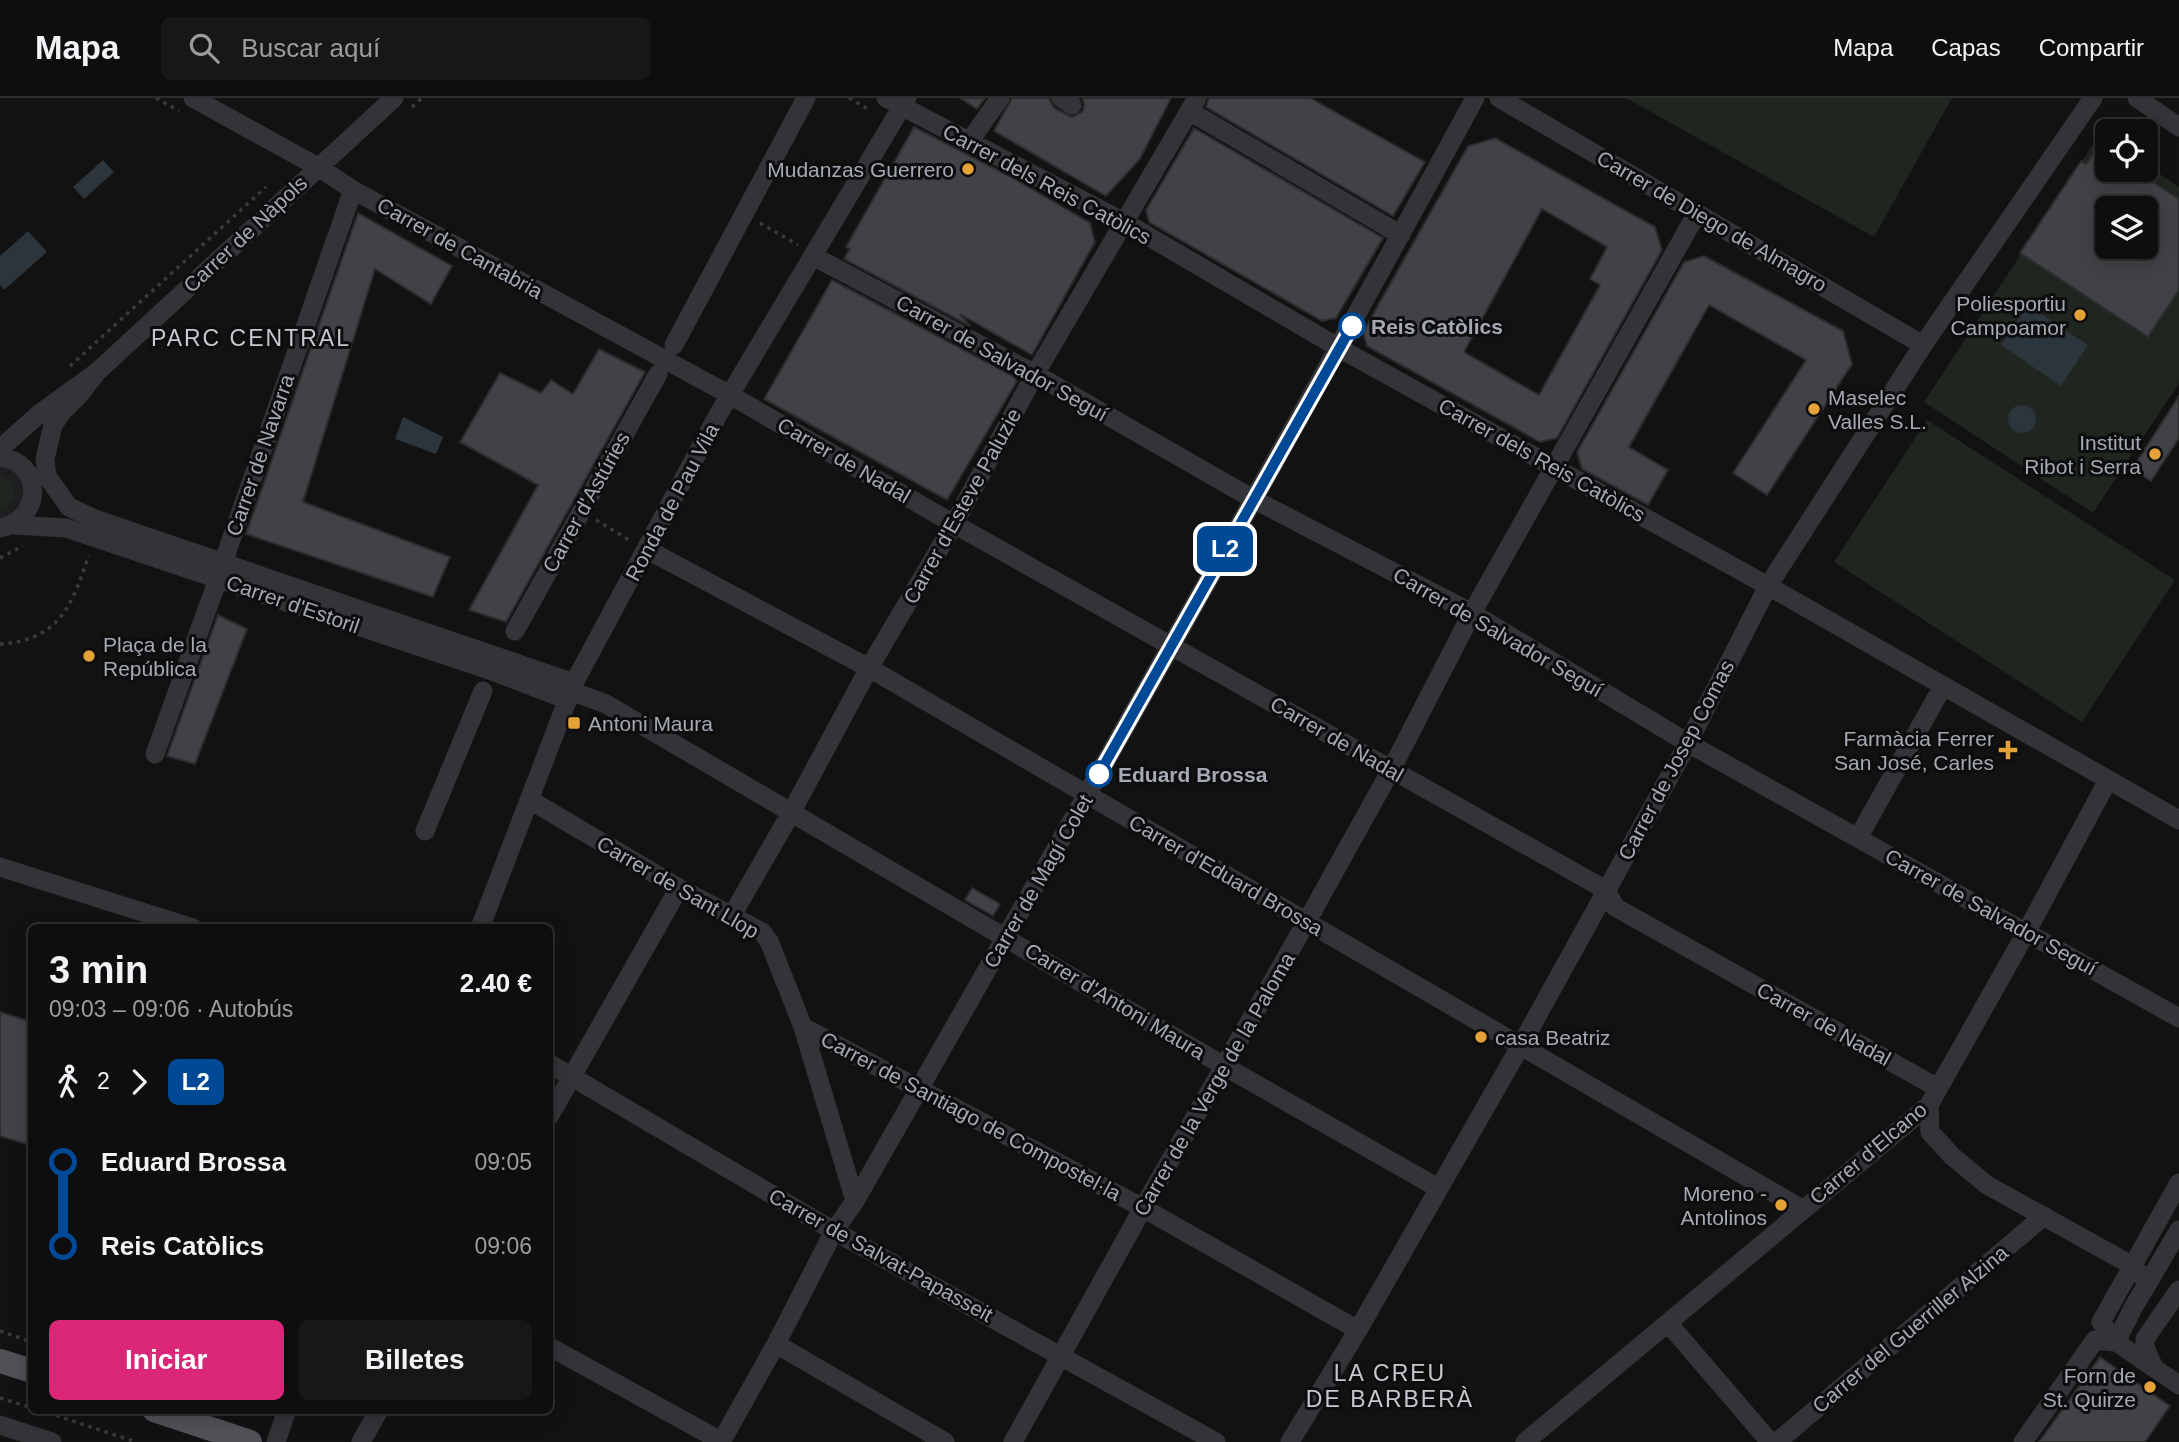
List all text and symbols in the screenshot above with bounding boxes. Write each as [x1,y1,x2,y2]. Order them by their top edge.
search box [161,17,651,80]
text: Mapa [35,29,119,66]
icon: search [185,29,223,67]
text: Buscar aquí [241,33,380,63]
text: Mapa [1833,34,1893,61]
text: Capas [1931,34,2001,61]
text: Compartir [2039,34,2144,61]
street label: Carrer dels Reis Catòlics [939,119,1155,249]
map controls [2095,119,2158,259]
button: locate [2095,119,2158,182]
street label: Carrer de Diego de Almagro [1593,146,1831,296]
place label: Mudanzas Guerrero [767,158,954,181]
marker: Mudanzas Guerrero [960,161,976,177]
street label: Carrer de Nàpols [179,171,311,297]
street label: Carrer de Cantabria [373,193,547,303]
button: layers [2095,196,2158,259]
street label: Carrer de Salvador Seguí [892,290,1112,426]
place label: Poliesportiu Campoamor [1950,292,2066,339]
marker: Poliesportiu Campoamor [2072,307,2088,323]
marker: Reis Catòlics [1339,313,1365,339]
place label: Reis Catòlics [1371,315,1503,338]
district label: PARC CENTRAL [151,325,351,351]
street label: Carrer de Navarra [222,371,299,539]
place label: Maselec Valles S.L. [1828,386,1927,433]
street label: Carrer dels Reis Catòlics [1435,394,1649,526]
marker: Maselec Valles S.L. [1806,401,1822,417]
street label: Carrer d'Esteve Paluzie [899,404,1025,608]
street label: Carrer de Nadal [774,413,914,507]
street label: Ronda de Pau Vila [621,419,723,585]
street label: Carrer d'Astúries [538,428,634,576]
place label: Institut Ribot i Serra [2024,431,2141,478]
marker: Institut Ribot i Serra [2147,446,2163,462]
line badge: L2 [1194,526,1256,572]
text: L2 [1211,535,1239,562]
street label: Carrer de Salvador Seguí [1389,563,1607,702]
street label: Carrer d'Estoril [223,570,363,638]
place label: Plaça de la República [103,633,207,680]
marker: Plaça de la República [81,648,97,664]
street label: Carrer de Josep Comas [1614,656,1738,864]
street label: Carrer de Nadal [1267,692,1407,786]
place label: Antoni Maura [588,712,713,735]
marker: Antoni Maura [566,715,582,731]
place label: Farmàcia Ferrer San José, Carles [1834,727,1994,774]
marker: Farmàcia Ferrer San José, Carles [2000,742,2016,758]
marker: Eduard Brossa [1086,761,1112,787]
place label: Eduard Brossa [1118,763,1268,786]
street label: Carrer de Magí Colet [979,790,1097,972]
street label: Carrer d'Eduard Brossa [1125,810,1327,940]
street label: Carrer de Sant Llop [593,831,763,943]
street label: Carrer de Salvador Seguí [1881,844,2101,980]
street label: Carrer d'Antoni Maura [1021,938,1209,1064]
street label: Carrer de la Verge de la Paloma [1129,948,1299,1220]
text: 3 min [49,949,148,991]
text: 2.40 € [460,968,532,998]
street label: Carrer de Nadal [1753,978,1895,1070]
text: 09:03 – 09:06 · Autobús [49,996,293,1022]
place label: casa Beatriz [1495,1026,1611,1049]
street label: Carrer de Santiago de Compostel·la [817,1027,1125,1205]
marker: casa Beatriz [1473,1029,1489,1045]
icon: walk [49,1063,87,1101]
icon: forward [120,1063,158,1101]
text: 2 [97,1068,110,1094]
text: L2 [182,1068,210,1095]
street label: Carrer d'Elcano [1805,1098,1931,1208]
text: Eduard Brossa [101,1147,286,1177]
text: 09:05 [474,1149,532,1175]
place label: Moreno - Antolinos [1681,1182,1767,1229]
street label: Carrer de Salvat-Papasseit [765,1184,997,1326]
marker: Moreno - Antolinos [1773,1197,1789,1213]
text: Reis Catòlics [101,1231,264,1261]
text: 09:06 [474,1233,532,1259]
street label: Carrer del Guerriller Alzina [1808,1240,2012,1417]
button: Iniciar [49,1320,284,1400]
button: Billetes [298,1320,532,1400]
district label: LA CREU DE BARBERÀ [1306,1360,1474,1412]
place label: Forn de St. Quirze [2043,1364,2136,1411]
marker: Forn de St. Quirze [2142,1379,2158,1395]

